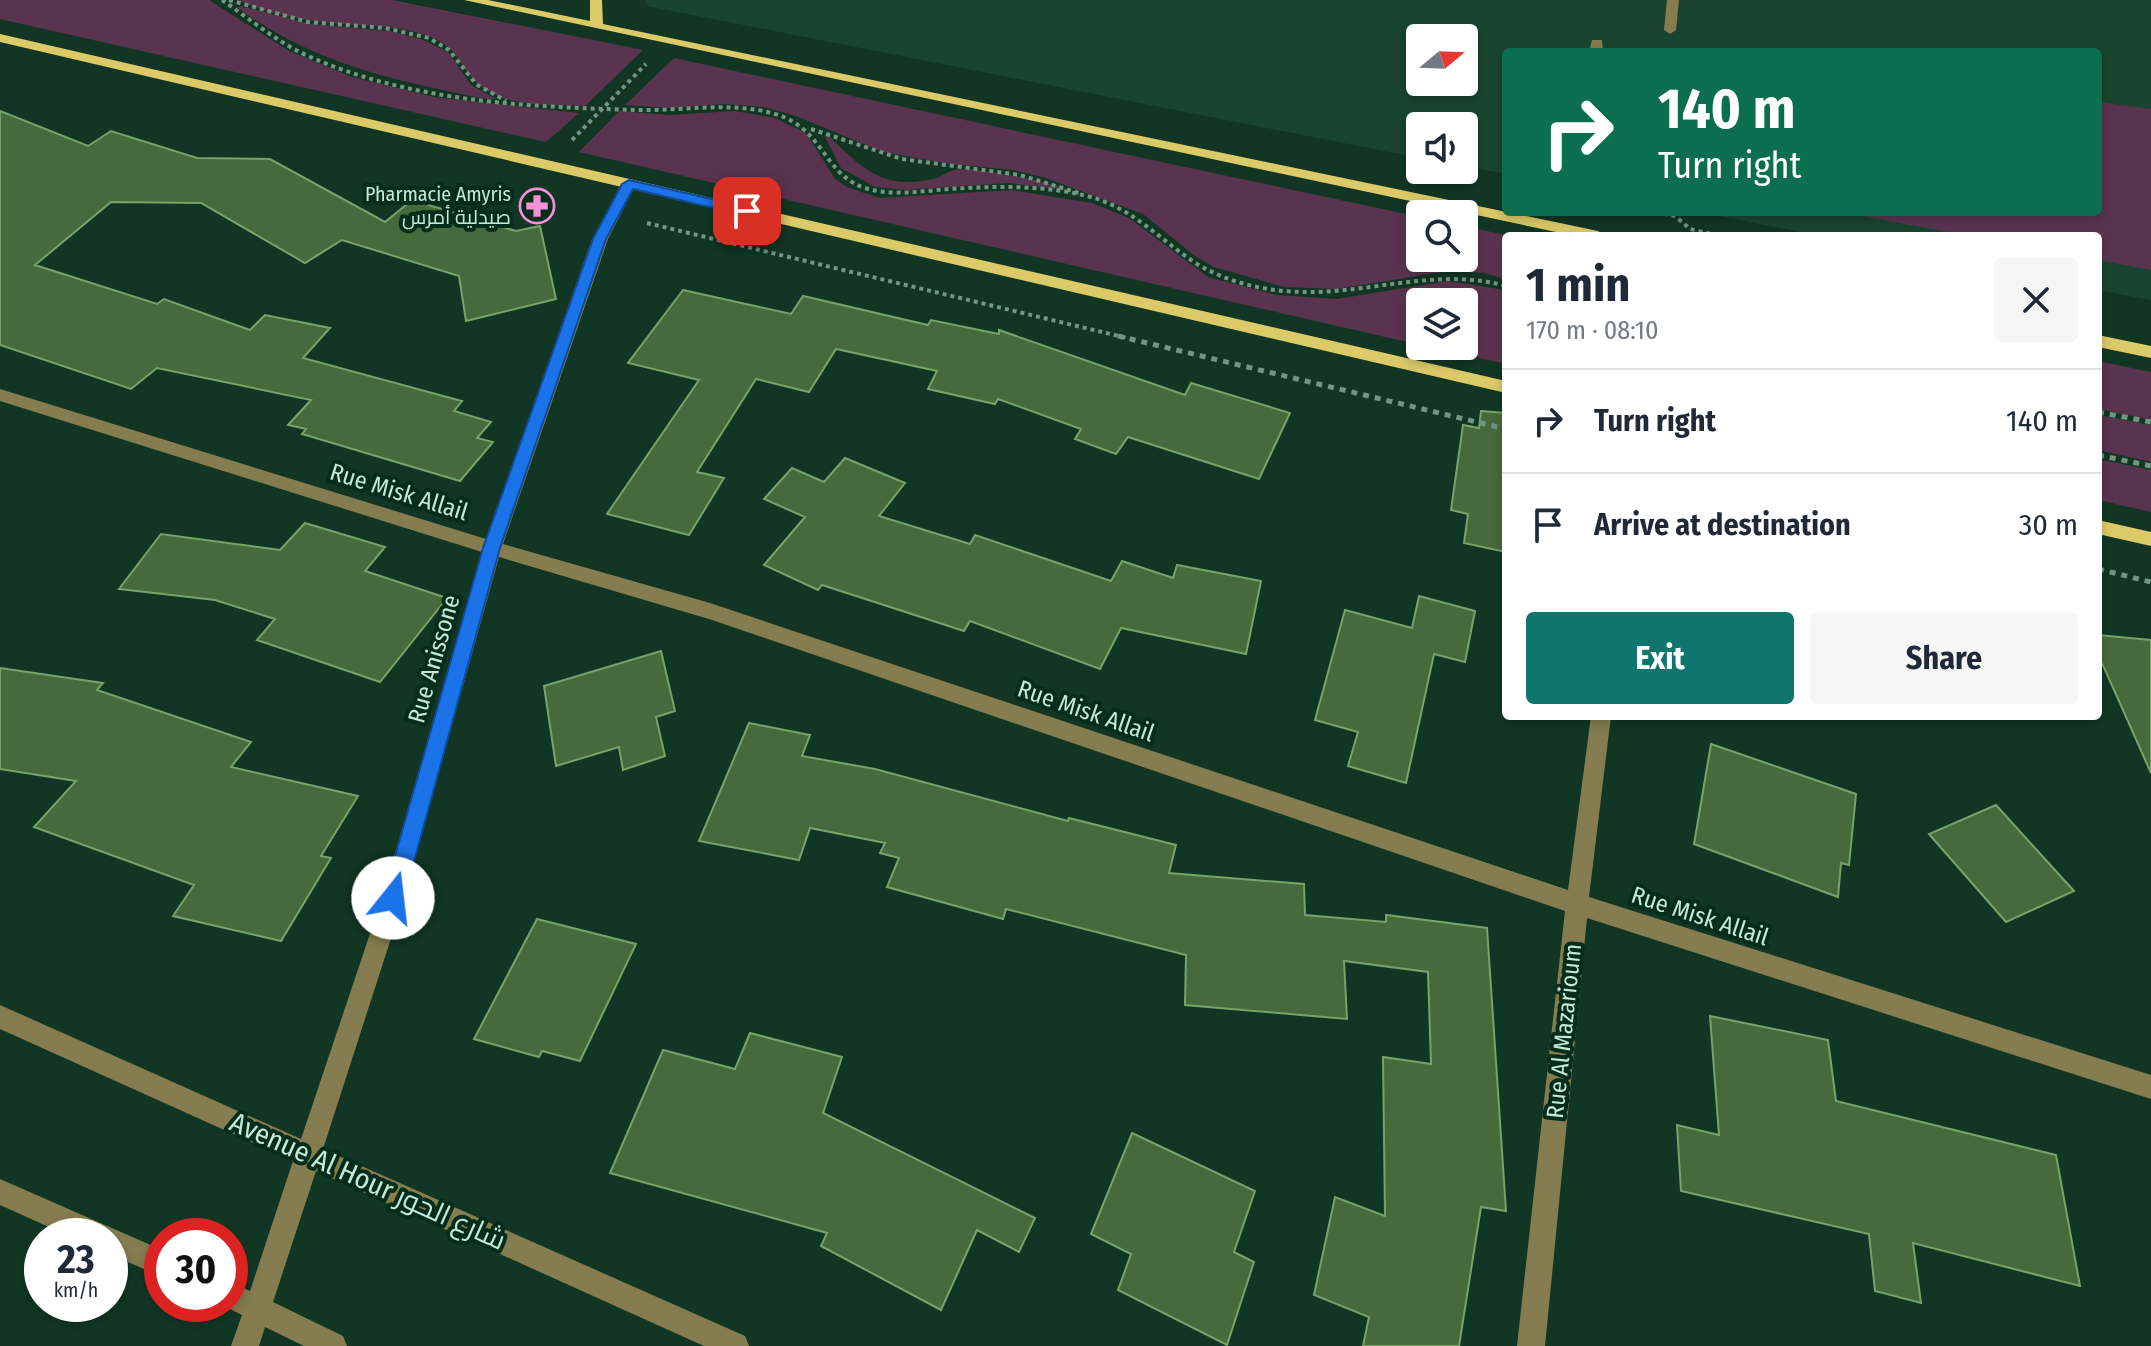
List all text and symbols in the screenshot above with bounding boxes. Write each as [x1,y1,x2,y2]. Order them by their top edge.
north arrow [1406,24,1478,96]
map controls [1406,24,1478,360]
text: 140 m [1658,76,1795,143]
icon: right [1526,80,1630,184]
button: sound [1406,112,1478,184]
text: Turn right [1658,144,1801,188]
pin [713,177,781,245]
place label: Pharmacie Amyris صيدلية أمرس [365,182,511,230]
pharmacy icon: Pharmacie Amyris صيدلية أمرس [518,187,556,225]
icon: arrive [725,189,769,233]
button: search [1406,200,1478,272]
text: 1 min [1526,256,1631,314]
button: close [1994,258,2078,342]
button: layers [1406,288,1478,360]
text: 170 m · 08:10 [1526,315,1658,346]
icon: right [1526,399,1570,443]
text: Turn right [1594,403,1716,439]
text: 140 m [2006,403,2078,439]
street label: Rue Misk Allail [327,458,471,526]
icon: arrive [1526,503,1570,547]
text: Arrive at destination [1594,507,1851,543]
text: 30 m [2019,507,2078,543]
street label: Rue Anissone [402,592,466,726]
button: Exit [1526,612,1794,704]
button: Share [1810,612,2078,704]
street label: Rue Misk Allail [1014,675,1158,747]
position arrow [351,856,435,940]
street label: Rue Misk Allail [1628,881,1772,951]
street label: Rue Al Mazarioum [1541,942,1587,1120]
street label: Avenue Al Hour شارع الحور [224,1105,511,1259]
speed limit sign: 30 [144,1218,248,1322]
text: 23 [57,1236,95,1284]
text: km/h [54,1278,98,1302]

